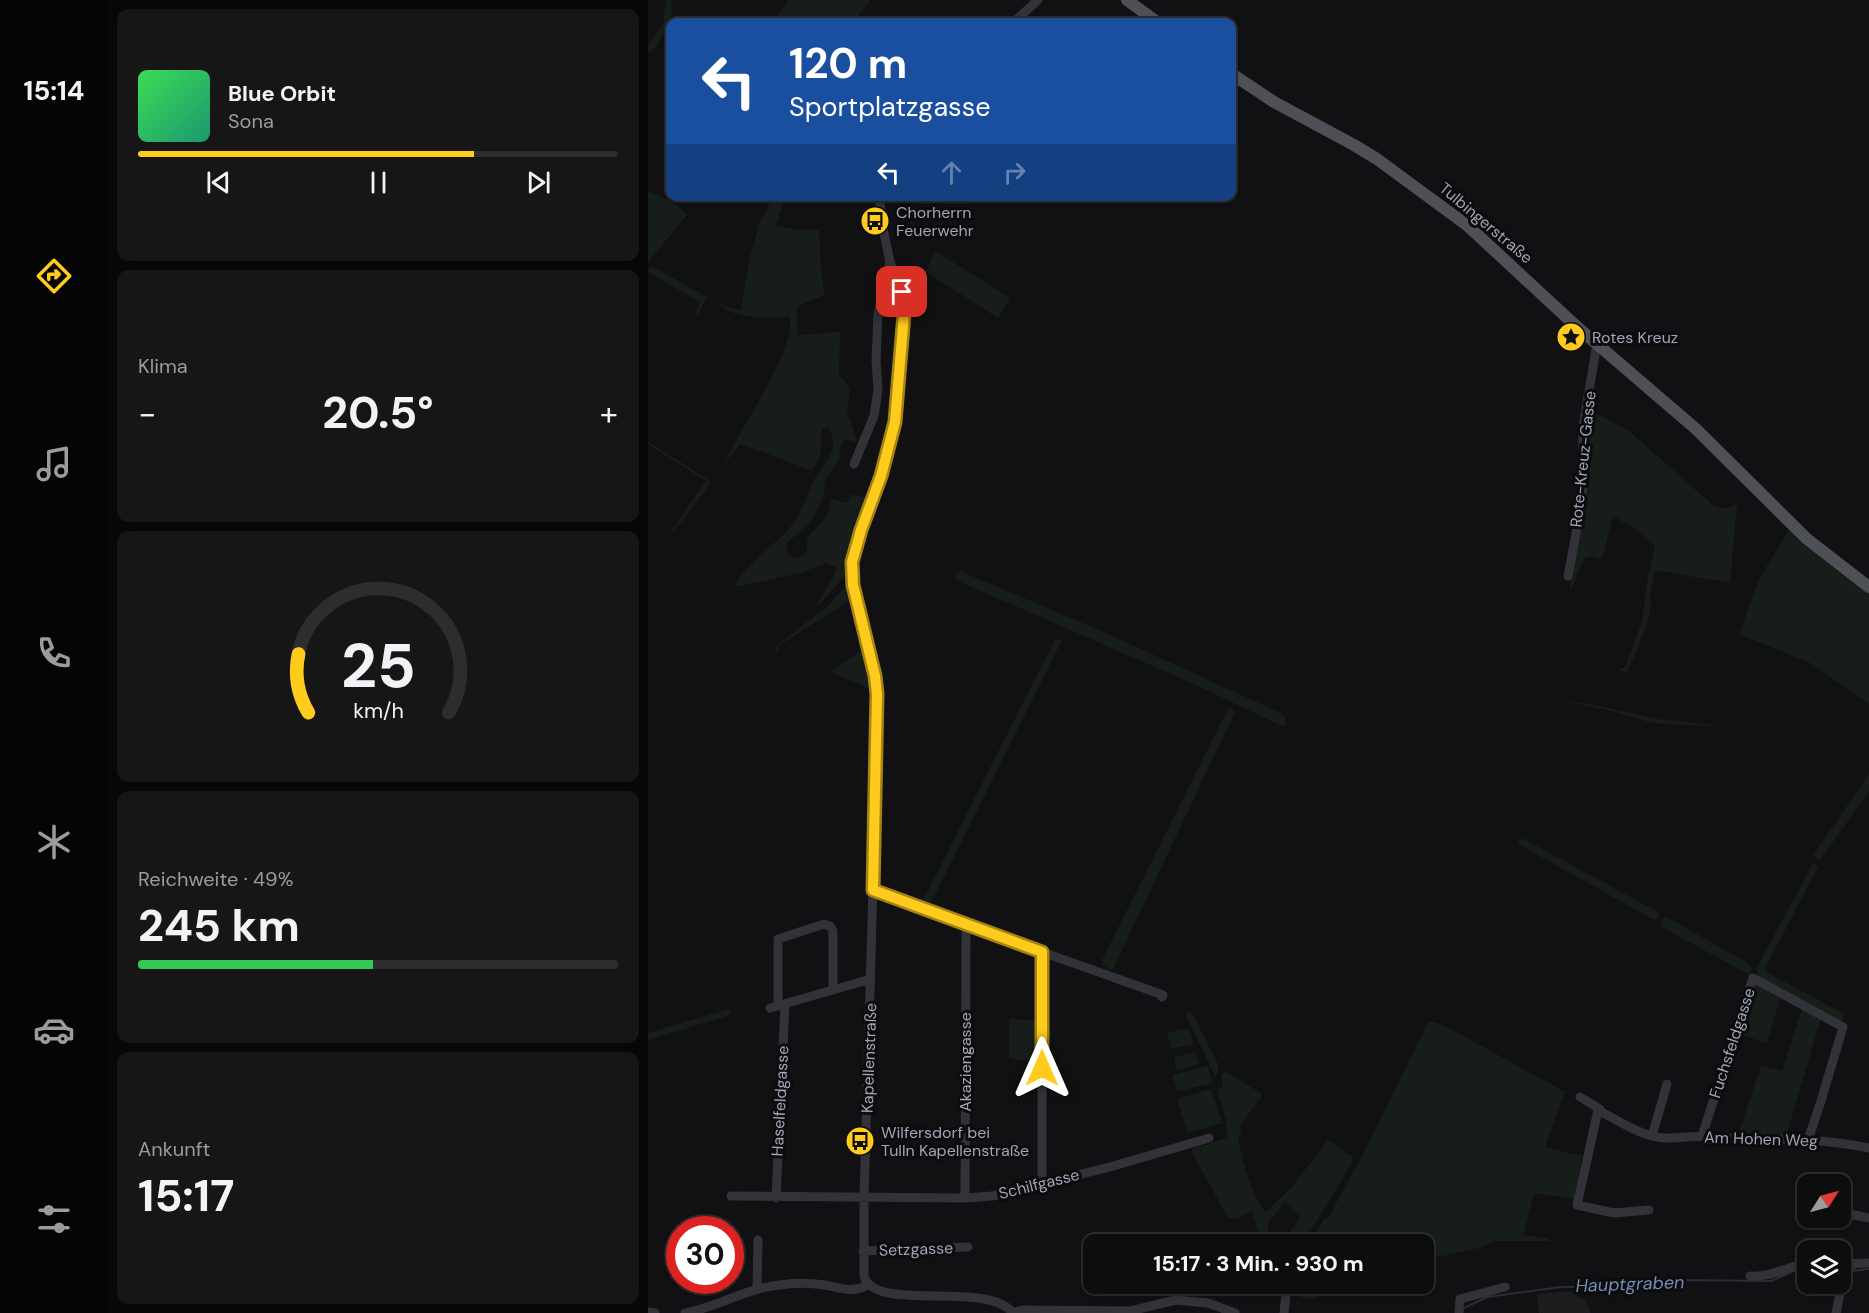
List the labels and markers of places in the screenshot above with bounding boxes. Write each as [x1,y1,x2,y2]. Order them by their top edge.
place label: Chorherrn Feuerwehr [896,202,974,241]
bus stop icon: Chorherrn Feuerwehr [859,205,891,237]
pin [876,266,927,317]
place icon: Rotes Kreuz [1555,321,1587,353]
place label: Rotes Kreuz [1592,327,1678,348]
place label: Wilfersdorf bei Tulln Kapellenstraße [881,1122,1029,1161]
bus stop icon: Wilfersdorf bei Tulln Kapellenstraße [844,1125,876,1157]

